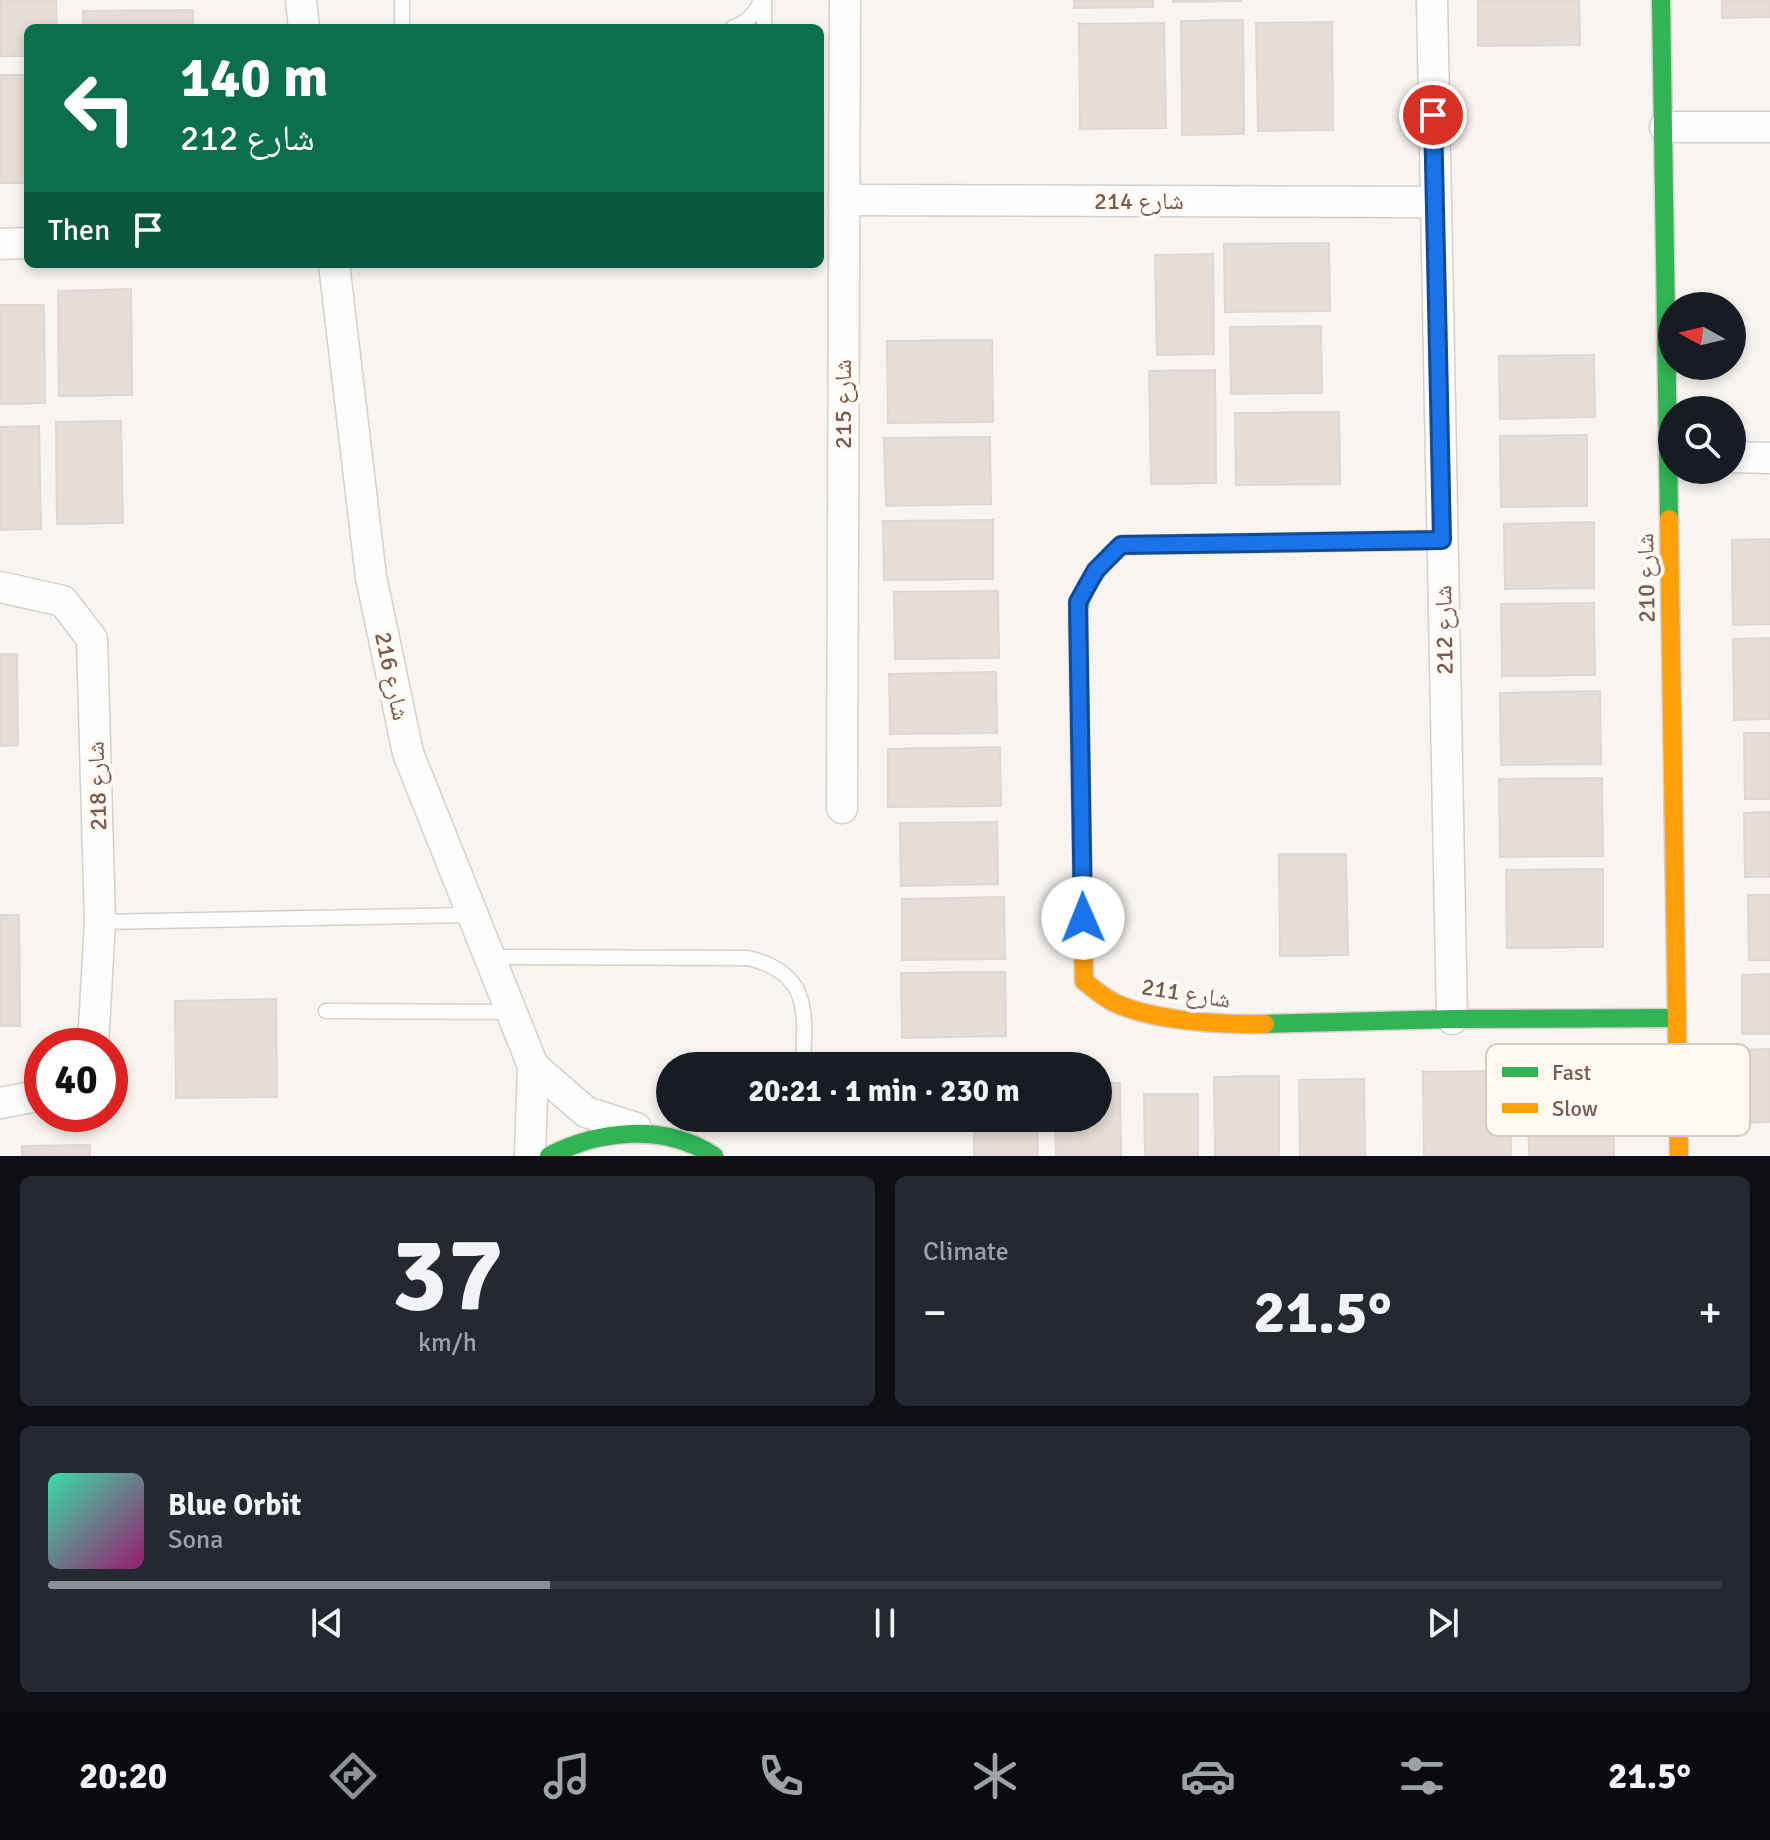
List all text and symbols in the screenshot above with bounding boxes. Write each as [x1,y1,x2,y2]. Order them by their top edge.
text: 140 m [180,43,328,112]
icon: left [48,56,152,160]
pin [1399,81,1467,149]
icon: arrive [1411,93,1455,137]
text: شارع 212 [180,116,315,161]
street label: شارع 214 [1094,186,1184,216]
icon: arrive [126,208,170,252]
text: Then [48,212,110,249]
north arrow [1658,292,1746,380]
map controls [1658,292,1746,484]
street label: شارع 215 [828,359,858,449]
button: search [1658,396,1746,484]
street label: شارع 210 [1630,533,1662,623]
street label: شارع 212 [1428,585,1460,675]
street label: شارع 216 [368,629,416,723]
street label: شارع 218 [80,741,114,831]
position arrow [1041,876,1125,960]
street label: شارع 211 [1139,971,1233,1015]
speed limit sign: 40 [24,1028,128,1132]
legend [1486,1044,1750,1136]
text: Fast [1552,1059,1592,1086]
text: 20:21 · 1 min · 230 m [748,1073,1020,1110]
text: Slow [1552,1095,1598,1122]
text: 37 [391,1211,504,1339]
text: Climate [923,1236,1009,1268]
text: 21.5° [1253,1276,1392,1350]
text: − [923,1286,947,1340]
text: + [1698,1286,1722,1340]
text: km/h [418,1327,477,1359]
text: Blue Orbit [168,1487,301,1524]
text: Sona [168,1524,223,1556]
icon: previous [305,1601,349,1645]
icon: pause [863,1601,907,1645]
icon: next [1421,1601,1465,1645]
icon: directions [325,1748,381,1804]
icon: music [539,1748,595,1804]
icon: phone [753,1748,809,1804]
icon: climate [967,1748,1023,1804]
icon: car [1180,1748,1236,1804]
icon: filters [1394,1748,1450,1804]
text: 20:20 [79,1754,167,1799]
text: 21.5° [1608,1754,1691,1799]

